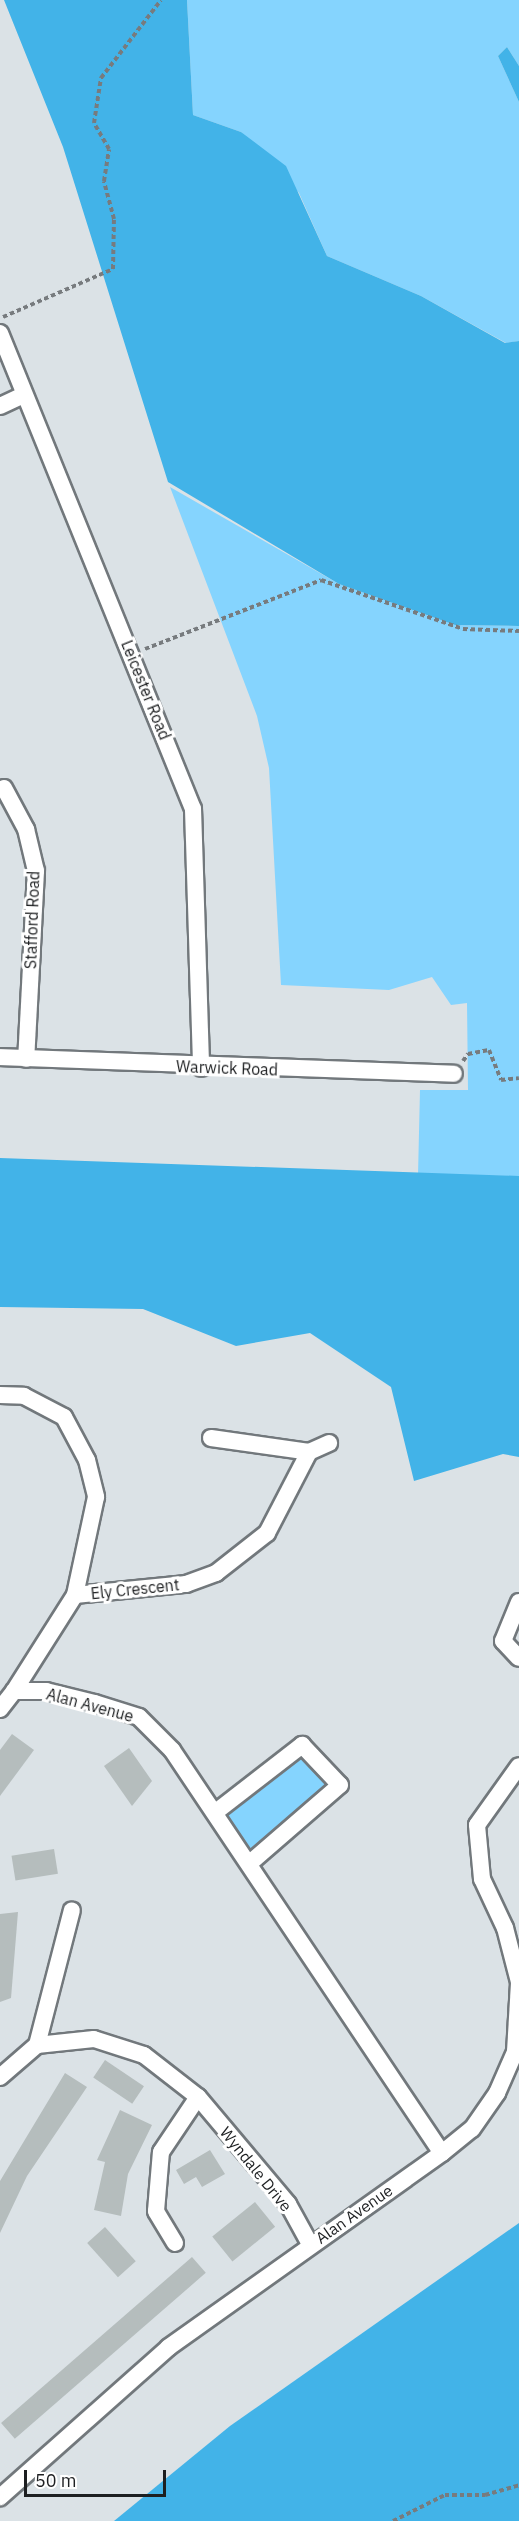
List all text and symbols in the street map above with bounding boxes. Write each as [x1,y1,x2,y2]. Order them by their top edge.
street label: Leicester Road [117,637,175,743]
street label: Stafford Road [21,871,43,969]
street label: Warwick Road [176,1057,278,1079]
street label: Ely Crescent [90,1575,180,1603]
street label: Alan Avenue [44,1684,136,1726]
street label: Wyndale Drive [216,2123,296,2215]
street label: Alan Avenue [312,2180,396,2248]
scale bar [27,2458,170,2496]
text: 50 m [35,2469,77,2492]

